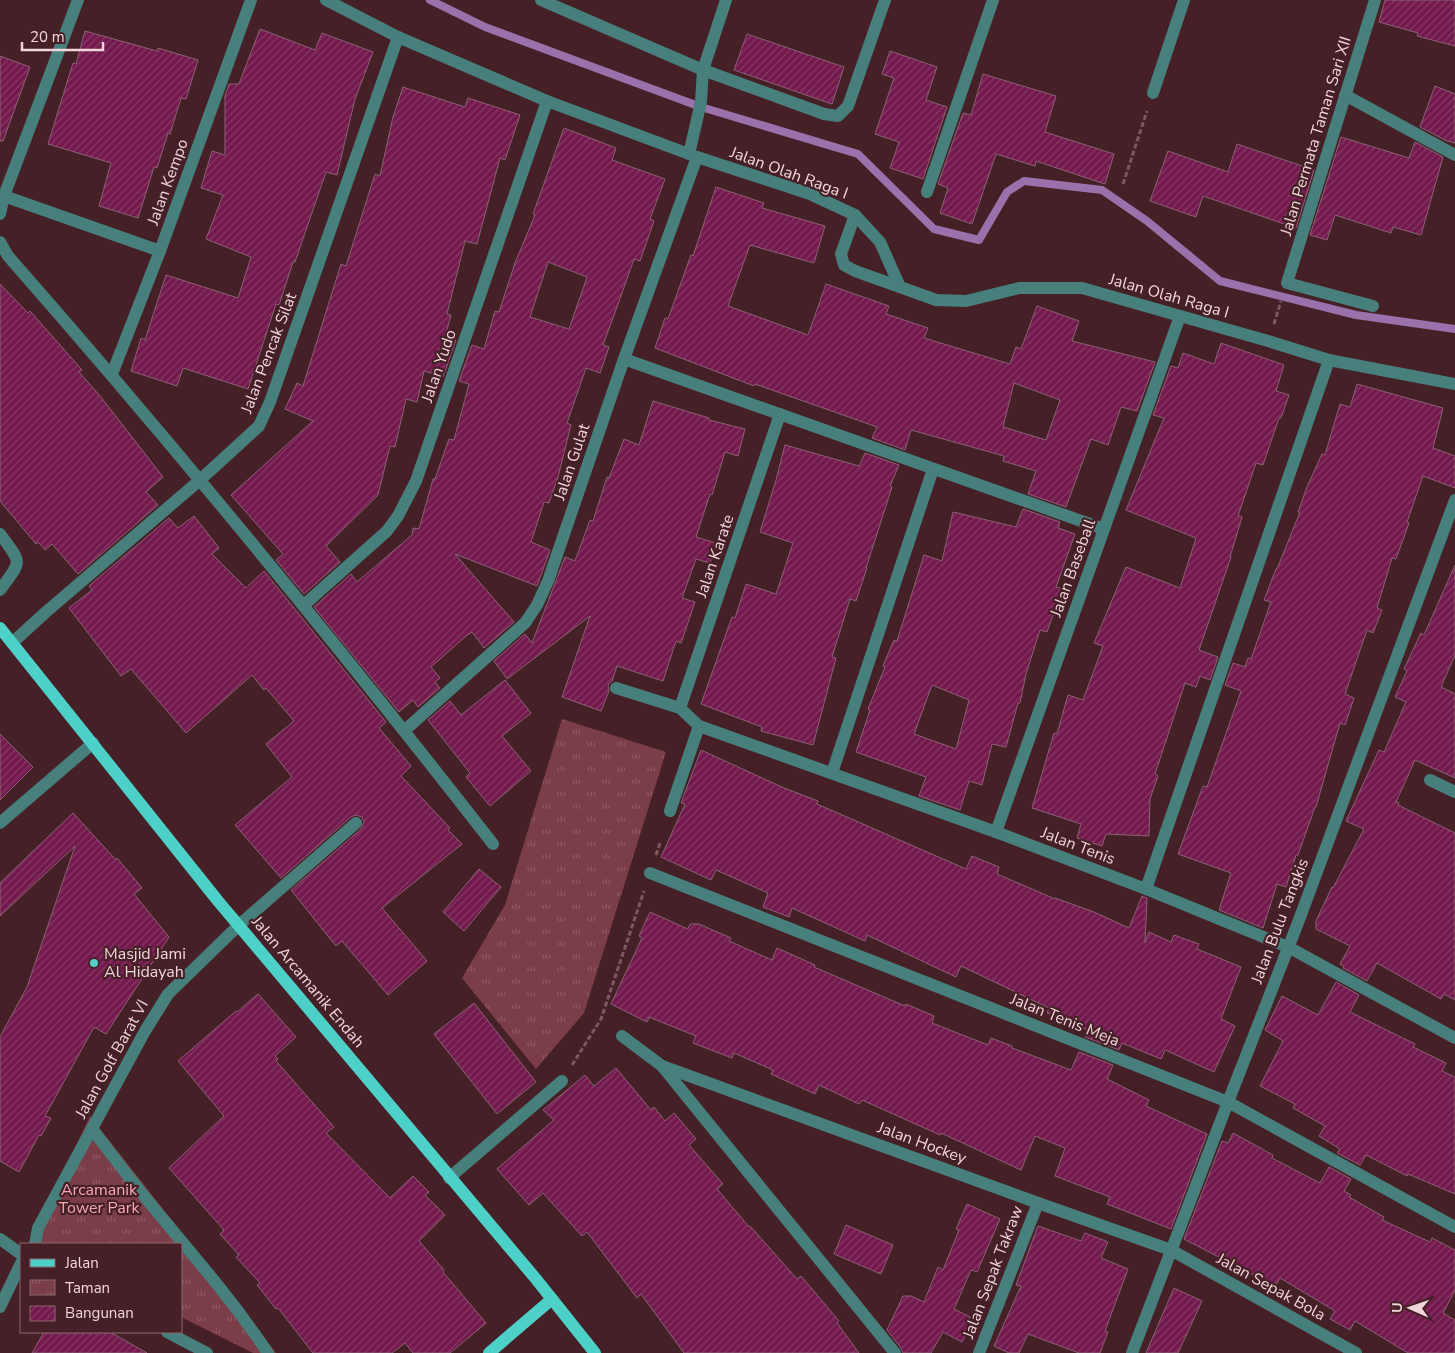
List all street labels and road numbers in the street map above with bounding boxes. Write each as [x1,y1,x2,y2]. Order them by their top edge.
street label: Jalan Permata Taman Sari XII [1275,34,1357,239]
street label: Jalan Kempo [142,136,194,229]
street label: Jalan Olah Raga I [726,141,851,205]
street label: Jalan Olah Raga I [1105,268,1232,324]
street label: Jalan Pencak Silat [235,289,302,418]
street label: Jalan Yudo [416,327,462,406]
street label: Jalan Gulat [548,420,595,504]
street label: Jalan Karate [690,511,740,602]
street label: Jalan Baseball [1045,516,1101,621]
street label: Jalan Tenis [1037,821,1118,870]
street label: Jalan Bulu Tangkis [1246,855,1314,988]
street label: Jalan Arcamanik Endah [246,911,370,1052]
street label: Jalan Tenis Meja [1006,988,1123,1052]
street label: Jalan Golf Barat VI [70,996,154,1123]
street label: Jalan Hockey [874,1116,970,1170]
street label: Jalan Sepak Takraw [957,1202,1029,1343]
street label: Jalan Sepak Bola [1212,1247,1329,1326]

